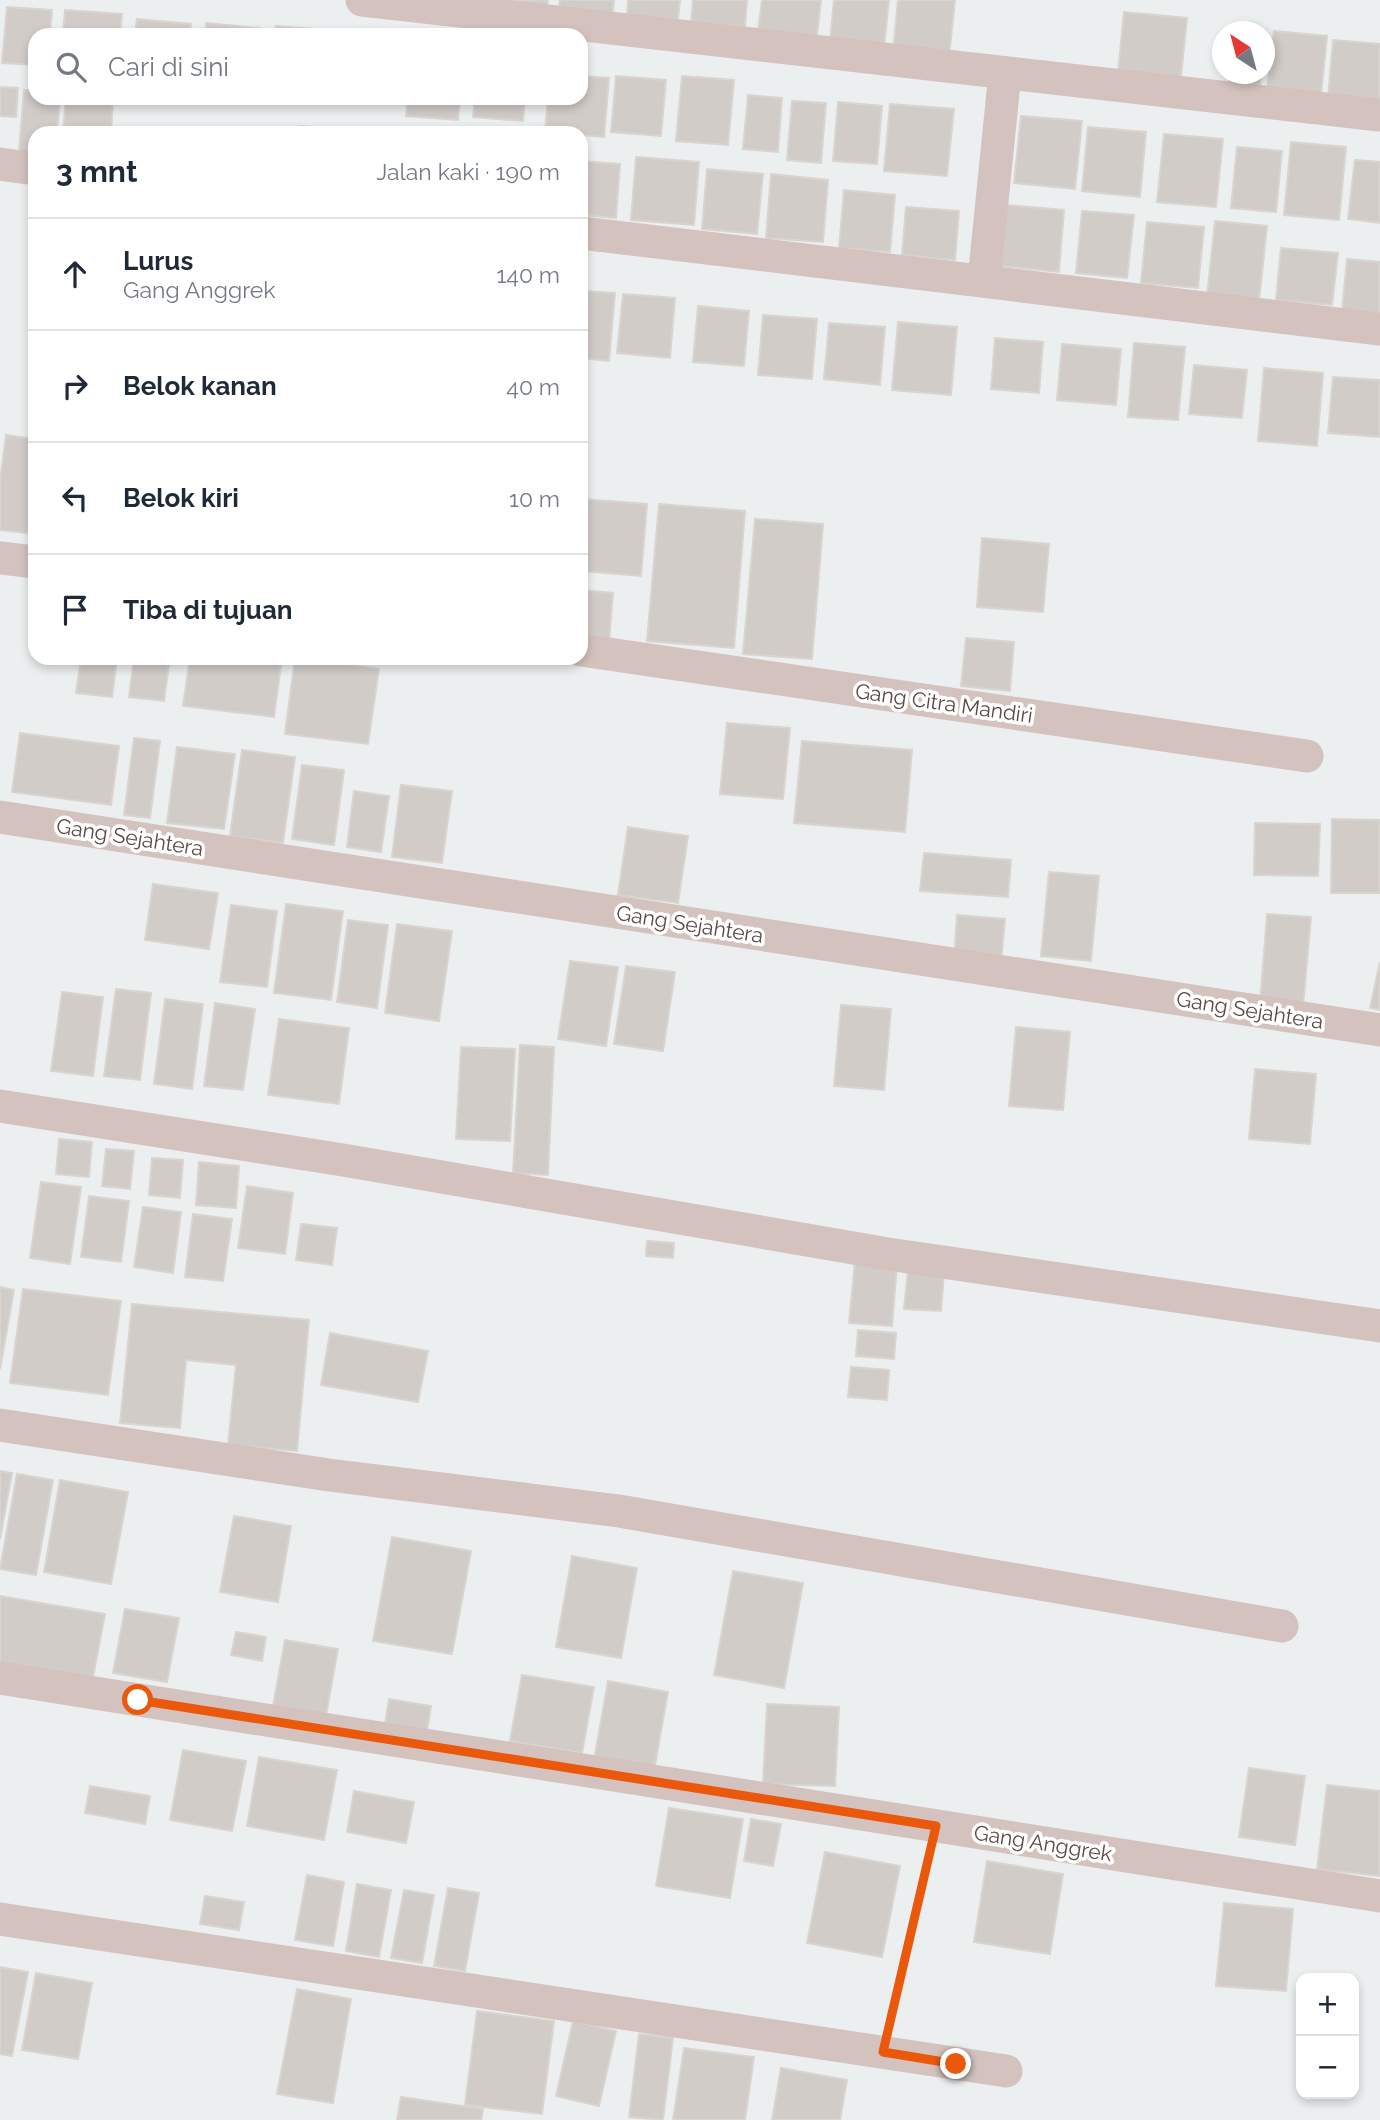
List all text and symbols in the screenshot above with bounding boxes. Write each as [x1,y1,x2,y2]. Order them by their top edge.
north arrow [1212,21,1275,84]
search box [28,28,588,105]
icon: search [52,48,90,86]
text: Cari di sini [108,52,229,82]
text: 3 mnt [56,154,137,189]
text: Jalan kaki · 190 m [376,158,560,185]
text: Lurus [123,246,193,276]
icon: ahead [56,255,94,293]
text: 140 m [497,261,560,288]
text: Gang Anggrek [123,276,276,303]
icon: right [56,367,94,405]
text: Belok kanan [123,371,277,401]
text: 40 m [506,373,560,400]
icon: left [56,479,94,517]
text: Belok kiri [123,483,239,513]
text: 10 m [509,485,560,512]
icon: arrive [56,591,94,629]
text: Tiba di tujuan [123,595,293,625]
street label: Gang Citra Mandiri [854,678,1034,728]
street label: Gang Sejahtera [55,813,205,861]
street label: Gang Sejahtera [615,900,765,948]
street label: Gang Sejahtera [1175,986,1325,1034]
route start [122,1684,153,1715]
street label: Gang Anggrek [972,1820,1114,1866]
map controls [1296,1973,1359,2099]
button: + [1296,1973,1359,2036]
button: − [1296,2036,1359,2099]
route end [940,2048,971,2079]

